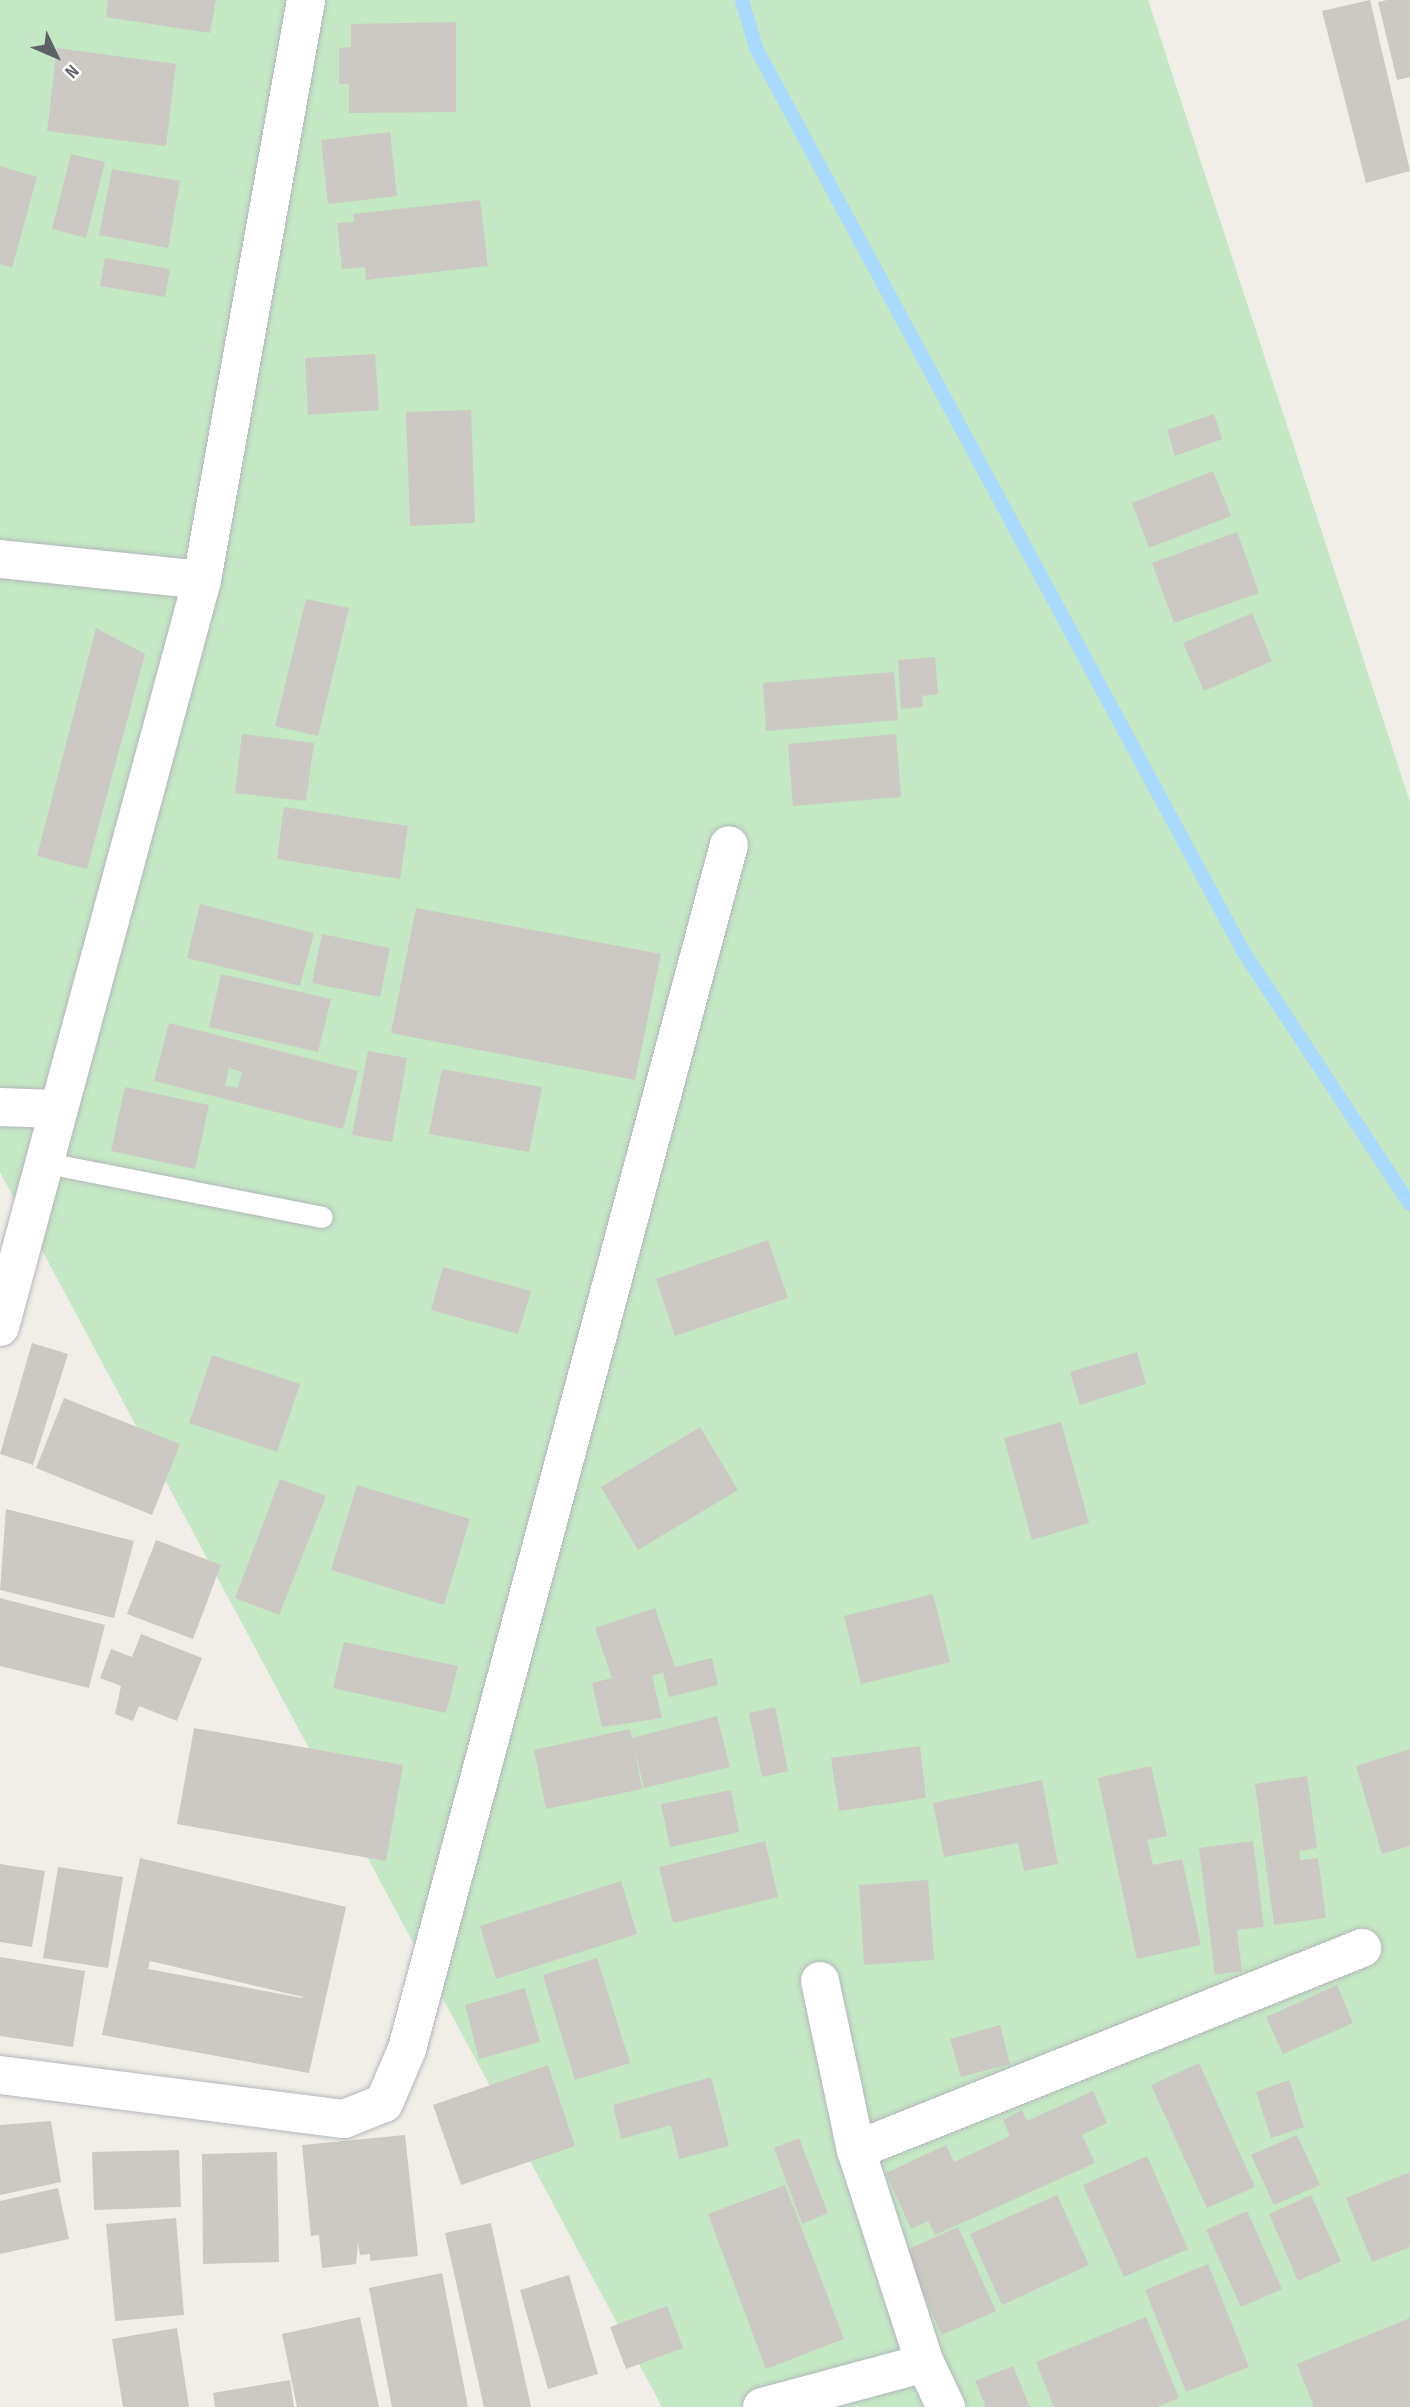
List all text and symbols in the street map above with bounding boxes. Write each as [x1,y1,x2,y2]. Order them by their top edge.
north arrow [21,21,91,91]
text: N [60,59,83,83]

